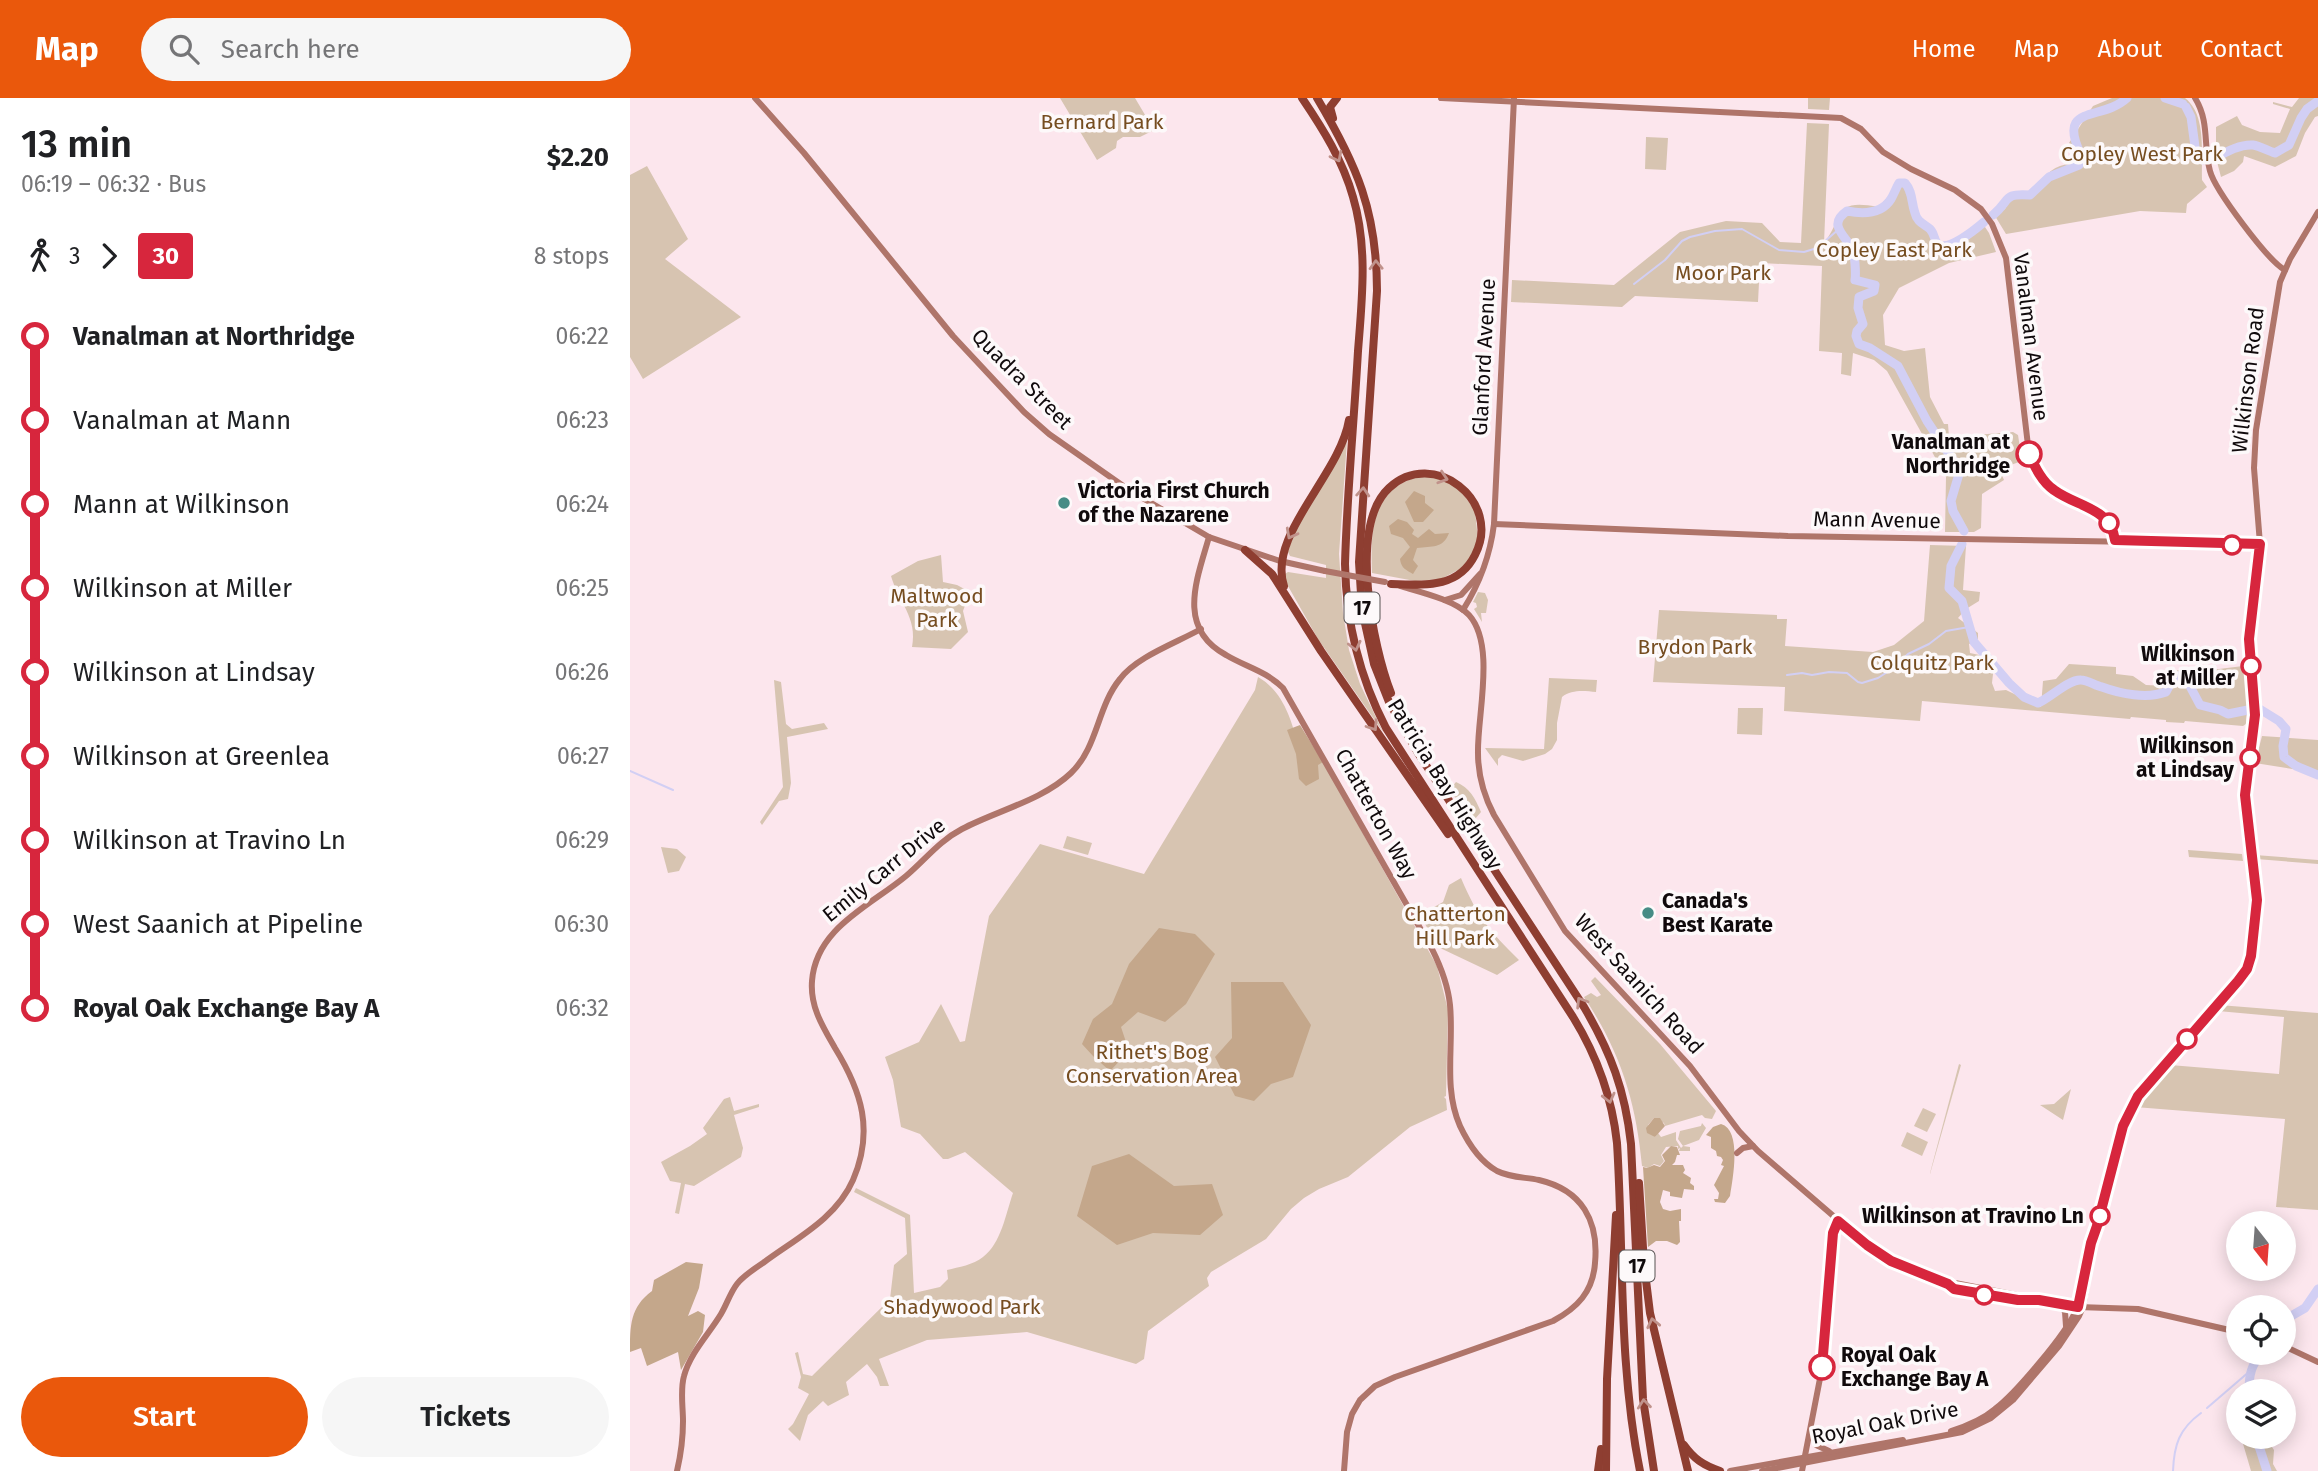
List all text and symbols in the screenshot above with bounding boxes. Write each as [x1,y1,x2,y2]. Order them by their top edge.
search box [141,18,631,81]
text: Map [35,29,99,69]
icon: search [165,30,203,68]
text: Search here [221,34,360,65]
text: Home [1912,35,1976,63]
text: Map [2014,35,2060,63]
text: About [2098,35,2162,63]
text: Contact [2200,35,2283,63]
park label: Bernard Park [1041,109,1164,135]
text: 13 min [21,121,132,167]
park label: Copley West Park [2061,141,2223,167]
text: $2.20 [547,142,609,173]
one-way arrow [1328,150,1342,162]
text: 06:19 – 06:32 · Bus [21,170,206,198]
icon: walk [21,237,59,275]
icon: forward [90,237,128,275]
park label: Copley East Park [1816,237,1972,263]
text: 3 [69,242,80,270]
text: 30 [152,242,179,270]
text: 8 stops [534,242,609,270]
street label: Vanalman Avenue [2008,252,2054,422]
one-way arrow [1369,259,1384,270]
park label: Moor Park [1675,260,1771,286]
street label: Glanford Avenue [1467,278,1501,436]
street label: Wilkinson Road [2226,306,2270,454]
text: Vanalman at Northridge [73,321,355,352]
text: 06:22 [556,322,609,350]
street label: Quadra Street [966,323,1078,435]
text: Vanalman at Mann [73,405,291,436]
text: 06:23 [556,406,609,434]
place label: Vanalman at Northridge [1891,429,2011,479]
marker: Vanalman at Northridge [2016,441,2042,467]
one-way arrow [1436,470,1448,484]
place label: Victoria First Church of the Nazarene [1077,478,1270,528]
one-way arrow [1355,486,1370,497]
text: Mann at Wilkinson [73,489,290,520]
text: 06:24 [555,490,609,518]
marker: Victoria First Church of the Nazarene [1056,495,1072,511]
street label: Mann Avenue [1813,506,1941,534]
unlabelled marker [2099,513,2119,533]
one-way arrow [1286,526,1299,539]
unlabelled marker [2222,535,2242,555]
text: Wilkinson at Miller [73,573,292,604]
text: 06:25 [555,574,609,602]
park label: Maltwood Park [890,583,984,633]
road number: 17 [1344,593,1380,624]
park label: Brydon Park [1637,634,1753,660]
one-way arrow [1346,640,1361,652]
place label: Wilkinson at Miller [2141,641,2236,691]
park label: Colquitz Park [1870,650,1994,676]
marker: Wilkinson at Miller [2241,656,2261,676]
text: Wilkinson at Lindsay [73,657,315,688]
text: 06:26 [555,658,609,686]
street label: Patricia Bay Highway [1382,694,1508,875]
one-way arrow [1365,718,1377,731]
place label: Wilkinson at Lindsay [2136,733,2234,783]
text: Wilkinson at Greenlea [73,741,330,772]
text: 06:27 [557,742,609,770]
street label: Chatterton Way [1329,744,1423,884]
marker: Wilkinson at Lindsay [2240,748,2260,768]
street label: Emily Carr Drive [817,812,951,928]
text: Wilkinson at Travino Ln [73,825,346,856]
text: 06:29 [555,826,609,854]
place label: Canada's Best Karate [1662,888,1773,938]
park label: Chatterton Hill Park [1404,901,1506,951]
marker: Canada's Best Karate [1640,905,1656,921]
street label: West Saanich Road [1569,908,1709,1060]
text: West Saanich at Pipeline [73,909,363,940]
text: 06:30 [554,910,609,938]
text: Royal Oak Exchange Bay A [73,993,379,1024]
text: 06:32 [556,994,609,1022]
one-way arrow [1576,997,1589,1010]
unlabelled marker [2177,1029,2197,1049]
park label: Rithet's Bog Conservation Area [1066,1039,1238,1089]
one-way arrow [1601,1092,1615,1104]
place label: Wilkinson at Travino Ln [1862,1203,2084,1229]
marker: Wilkinson at Travino Ln [2090,1206,2110,1226]
north arrow [2226,1211,2296,1281]
map controls [2226,1211,2296,1449]
road number: 17 [1620,1250,1654,1282]
unlabelled marker [1974,1285,1994,1305]
park label: Shadywood Park [883,1294,1041,1320]
button: locate [2226,1295,2296,1365]
one-way arrow [1646,1318,1661,1330]
place label: Royal Oak Exchange Bay A [1841,1342,1989,1392]
marker: Royal Oak Exchange Bay A [1809,1354,1835,1380]
button: Start [21,1377,308,1457]
button: Tickets [322,1377,609,1457]
button: layers [2226,1379,2296,1449]
street label: Royal Oak Drive [1809,1396,1961,1450]
one-way arrow [1637,1398,1652,1409]

